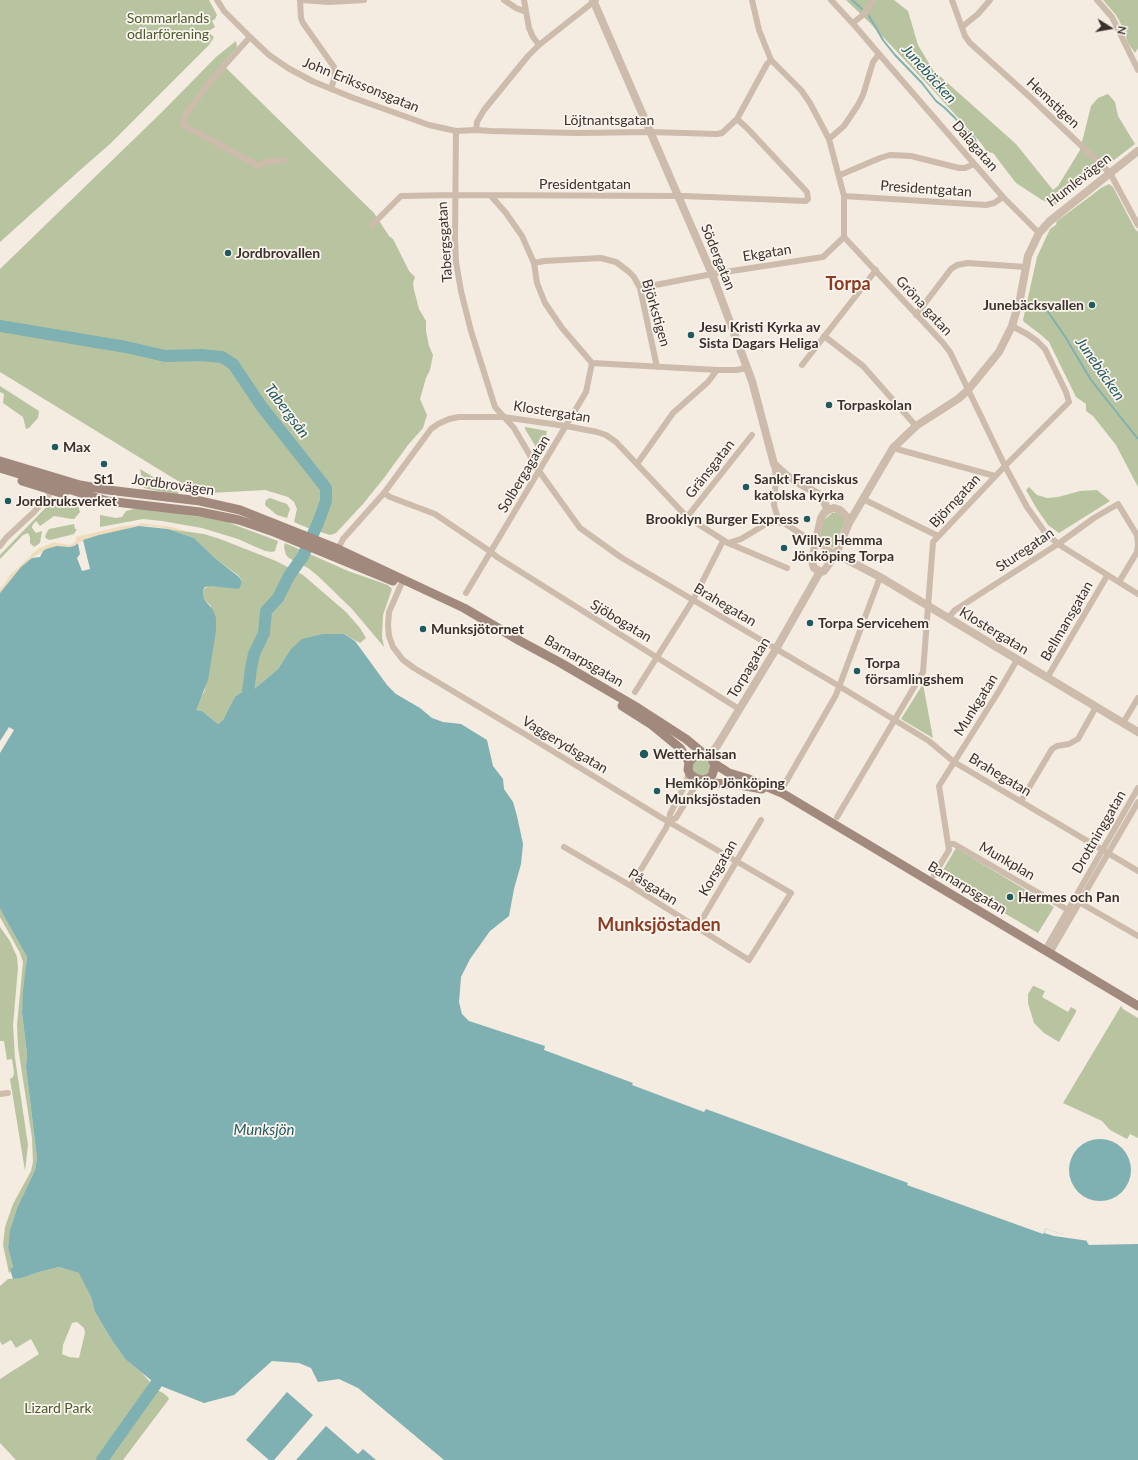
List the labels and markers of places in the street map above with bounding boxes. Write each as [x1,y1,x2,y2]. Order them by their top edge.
place label: Jordbrovallen [236,245,320,261]
marker: Jordbrovallen [223,248,233,258]
place label: Junebäcksvallen [983,297,1084,313]
marker: Junebäcksvallen [1087,300,1097,310]
place label: Jesu Kristi Kyrka av Sista Dagars Heliga [699,319,820,352]
marker: Jesu Kristi Kyrka av Sista Dagars Heliga [686,330,696,340]
place label: Torpaskolan [837,397,912,413]
marker: Torpaskolan [824,400,834,410]
place label: Max [63,439,90,455]
marker: Max [50,442,60,452]
marker: St1 [99,459,109,469]
place label: St1 [94,471,114,487]
place label: Sankt Franciskus katolska kyrka [754,471,858,504]
marker: Sankt Franciskus katolska kyrka [741,482,751,492]
place label: Jordbruksverket [16,493,117,509]
marker: Jordbruksverket [3,496,13,506]
place label: Brooklyn Burger Express [646,511,799,527]
marker: Brooklyn Burger Express [802,514,812,524]
place label: Willys Hemma Jönköping Torpa [792,532,894,564]
marker: Willys Hemma Jönköping Torpa [779,543,789,553]
place label: Torpa Servicehem [818,615,929,631]
marker: Torpa Servicehem [805,618,815,628]
place label: Munksjötornet [431,621,524,637]
marker: Munksjötornet [418,624,428,634]
place label: Torpa församlingshem [865,655,964,688]
marker: Torpa församlingshem [852,666,862,676]
place label: Wetterhälsan [653,746,736,762]
marker: Wetterhälsan [638,748,650,760]
place label: Hemköp Jönköping Munksjöstaden [665,775,785,808]
marker: Hemköp Jönköping Munksjöstaden [652,786,662,796]
place label: Hermes och Pan [1018,889,1120,905]
marker: Hermes och Pan [1005,892,1015,902]

